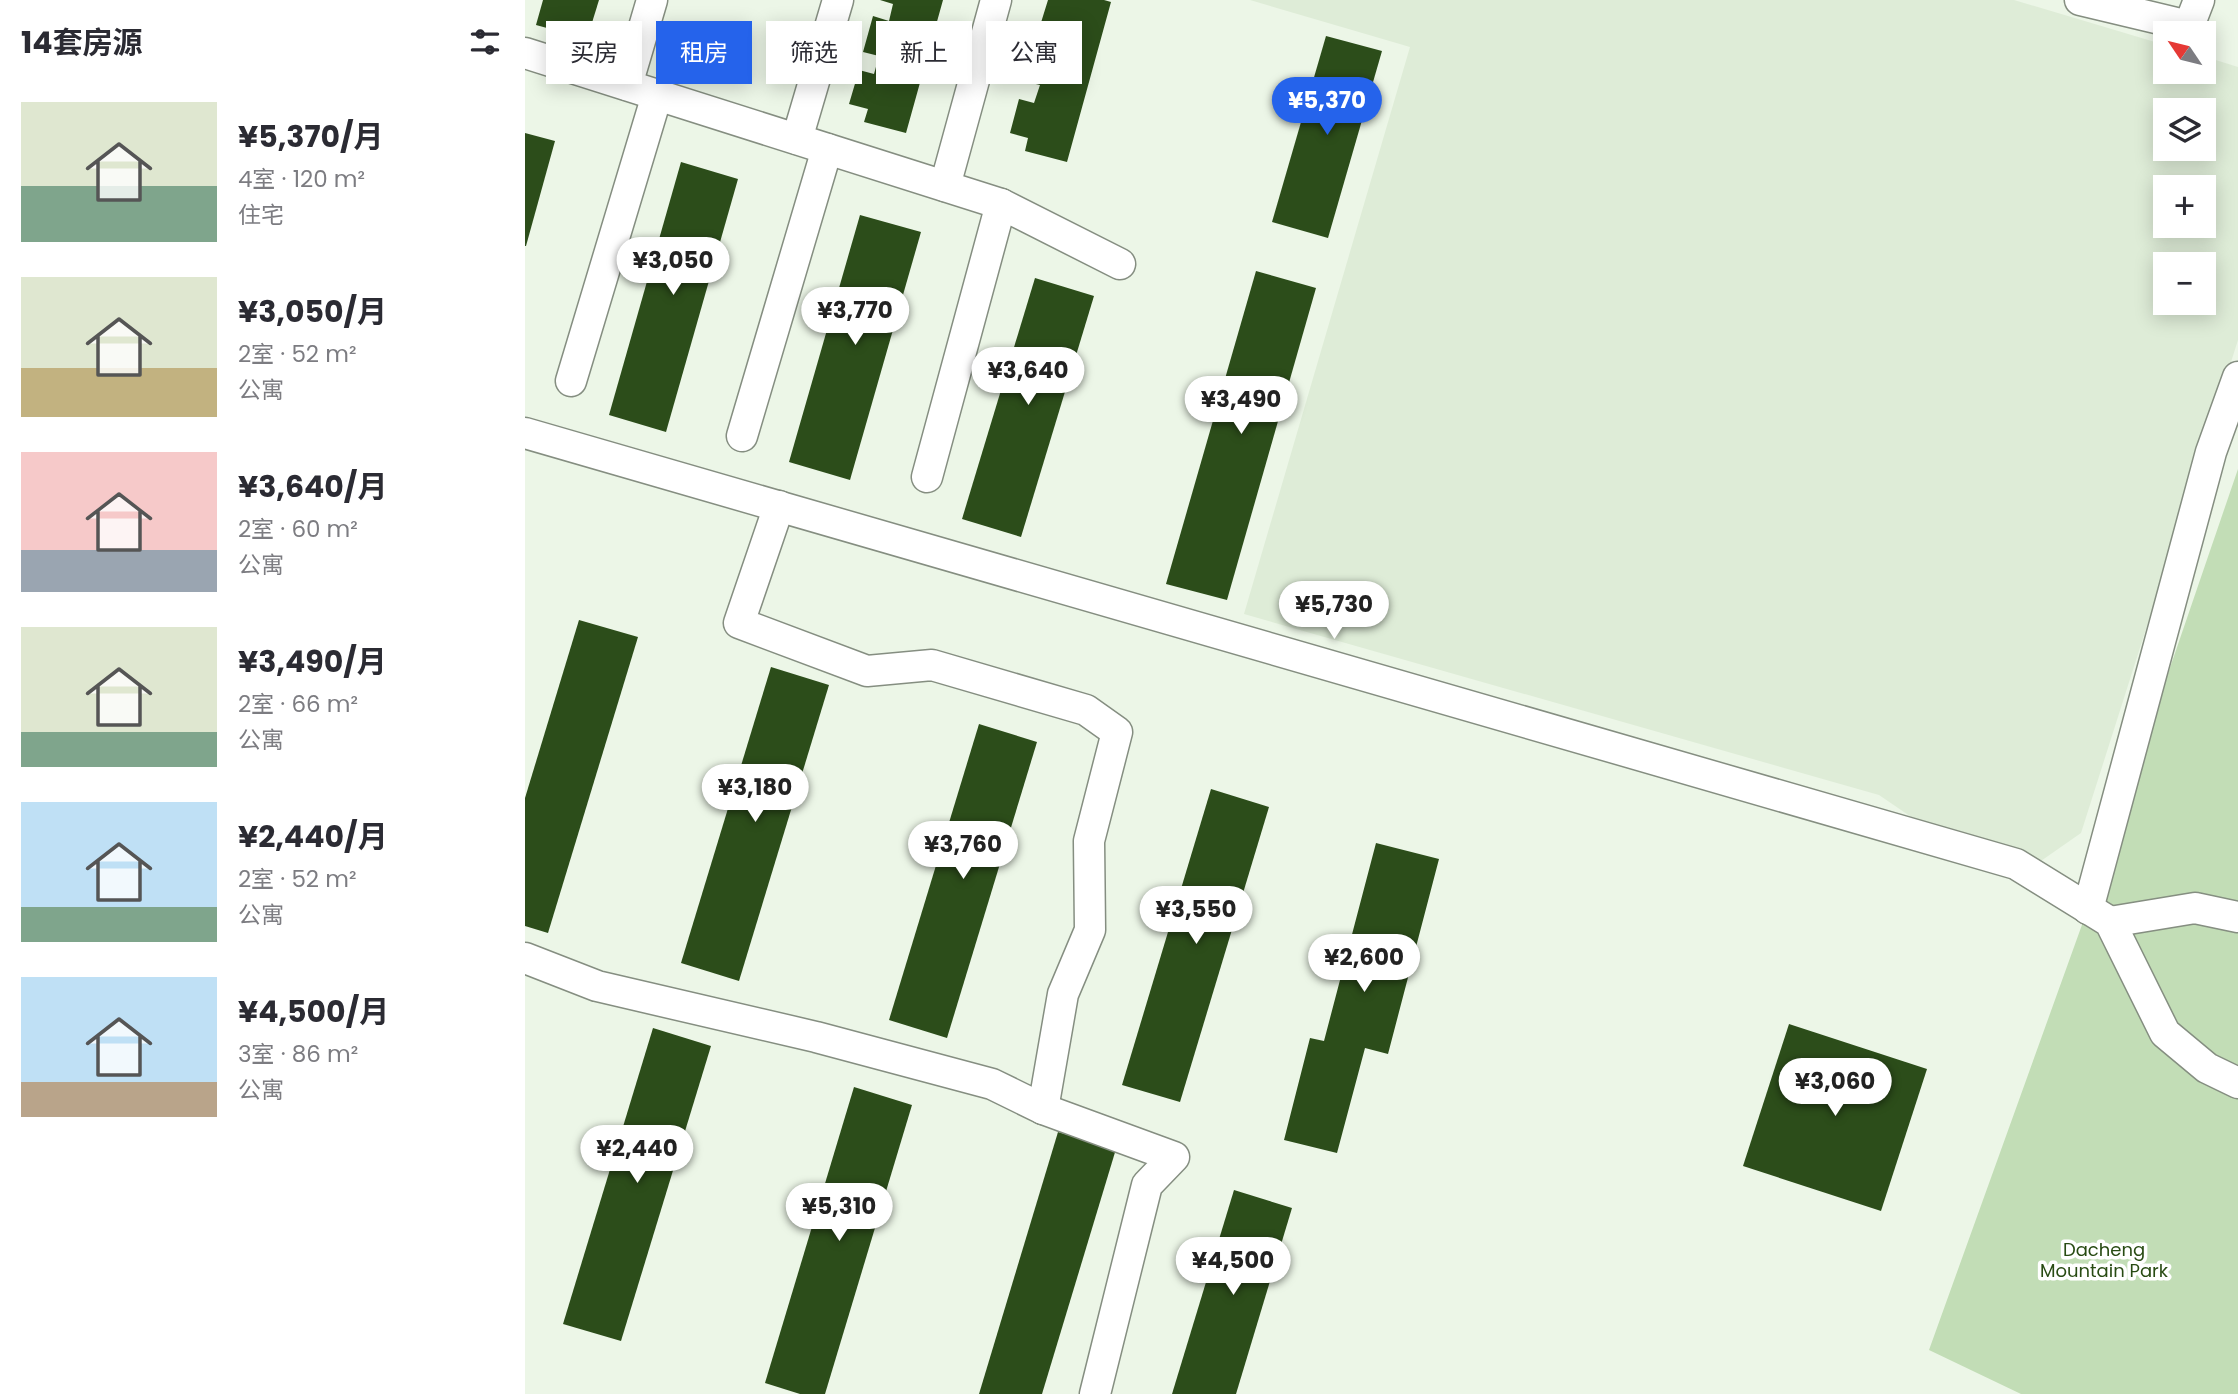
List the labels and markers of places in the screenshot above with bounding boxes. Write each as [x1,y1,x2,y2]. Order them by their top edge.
pin: ¥5,370 [1270,78,1384,137]
pin: ¥3,050 [616,238,730,297]
pin: ¥3,770 [798,288,912,347]
pin: ¥3,640 [971,348,1085,407]
pin: ¥3,490 [1184,376,1298,436]
pin: ¥5,730 [1277,582,1391,641]
pin: ¥3,180 [698,764,812,824]
pin: ¥3,760 [906,822,1020,881]
pin: ¥3,550 [1139,886,1253,946]
pin: ¥2,600 [1307,934,1421,994]
pin: ¥3,060 [1778,1058,1892,1118]
pin: ¥2,440 [580,1126,694,1185]
pin: ¥5,310 [782,1184,896,1243]
pin: ¥4,500 [1176,1238,1290,1297]

